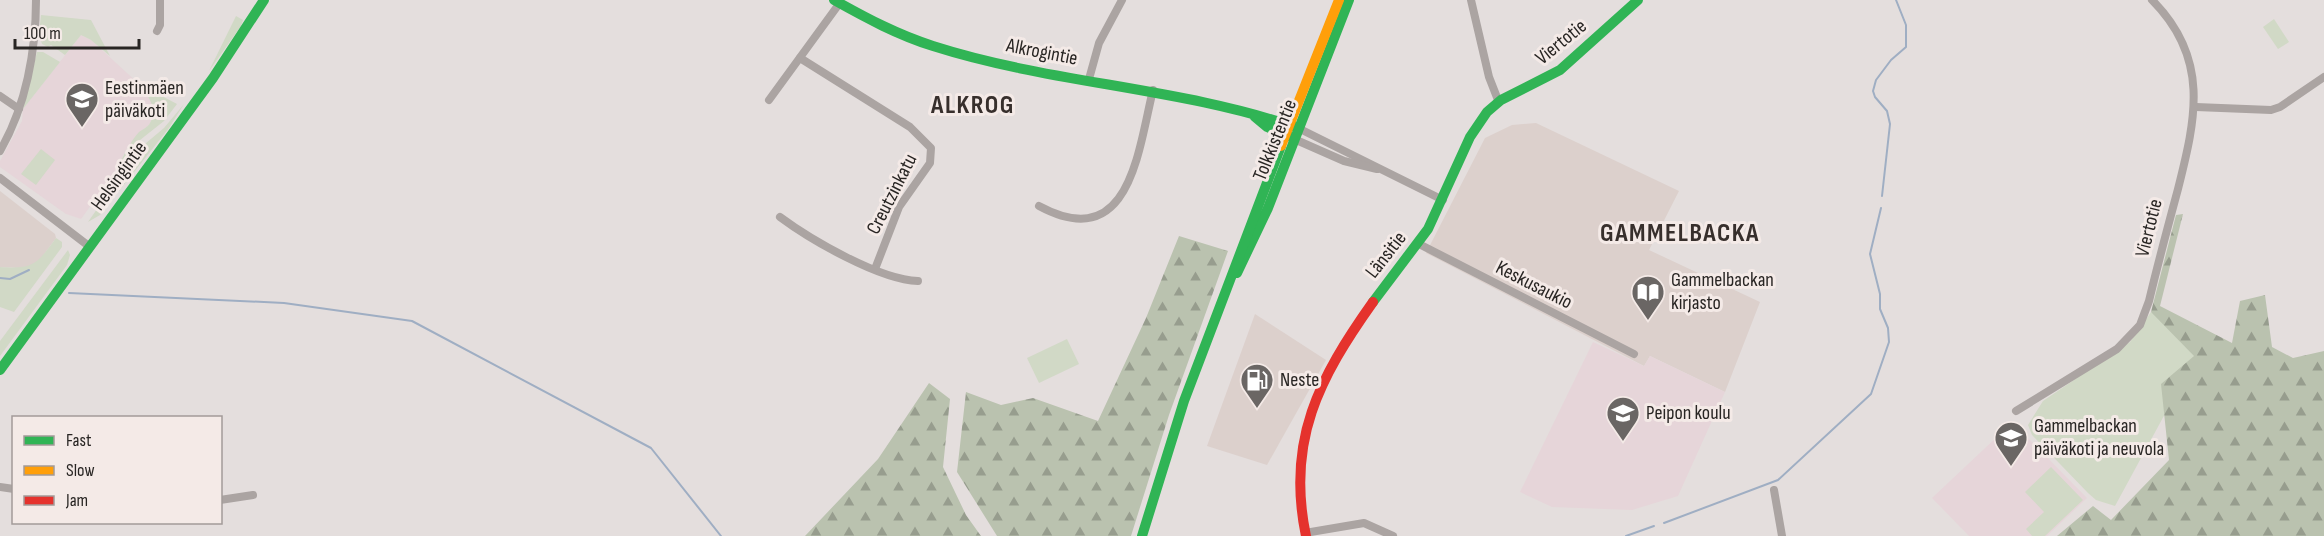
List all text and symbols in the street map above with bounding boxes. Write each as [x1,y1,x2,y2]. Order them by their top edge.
scale bar [15,12,140,50]
street label: Viertotie [1531,14,1591,70]
text: 100 m [24,23,61,44]
street label: Alkrogintie [1003,33,1080,71]
place label: Eestinmäen päiväkoti [105,76,184,123]
school or university icon: Eestinmäen päiväkoti [64,81,100,128]
district label: ALKROG [930,90,1015,121]
street label: Tolkkistentie [1248,96,1302,184]
street label: Helsingintie [86,137,152,215]
street label: Creutzinkatu [862,150,922,238]
street label: Viertotie [2130,197,2168,259]
district label: GAMMELBACKA [1600,218,1760,249]
street label: Länsitie [1360,227,1412,283]
street label: Keskusaukio [1492,256,1576,314]
place label: Gammelbackan kirjasto [1671,268,1774,315]
library icon: Gammelbackan kirjasto [1630,274,1666,321]
fuel station icon: Neste [1239,362,1275,409]
place label: Neste [1280,368,1319,392]
school or university icon: Peipon koulu [1605,395,1641,442]
place label: Peipon koulu [1646,401,1731,425]
place label: Gammelbackan päiväkoti ja neuvola [2034,414,2164,461]
legend [12,416,222,524]
school or university icon: Gammelbackan päiväkoti ja neuvola [1993,420,2029,467]
text: Fast [66,430,92,451]
text: Slow [66,460,95,481]
text: Jam [65,490,88,511]

